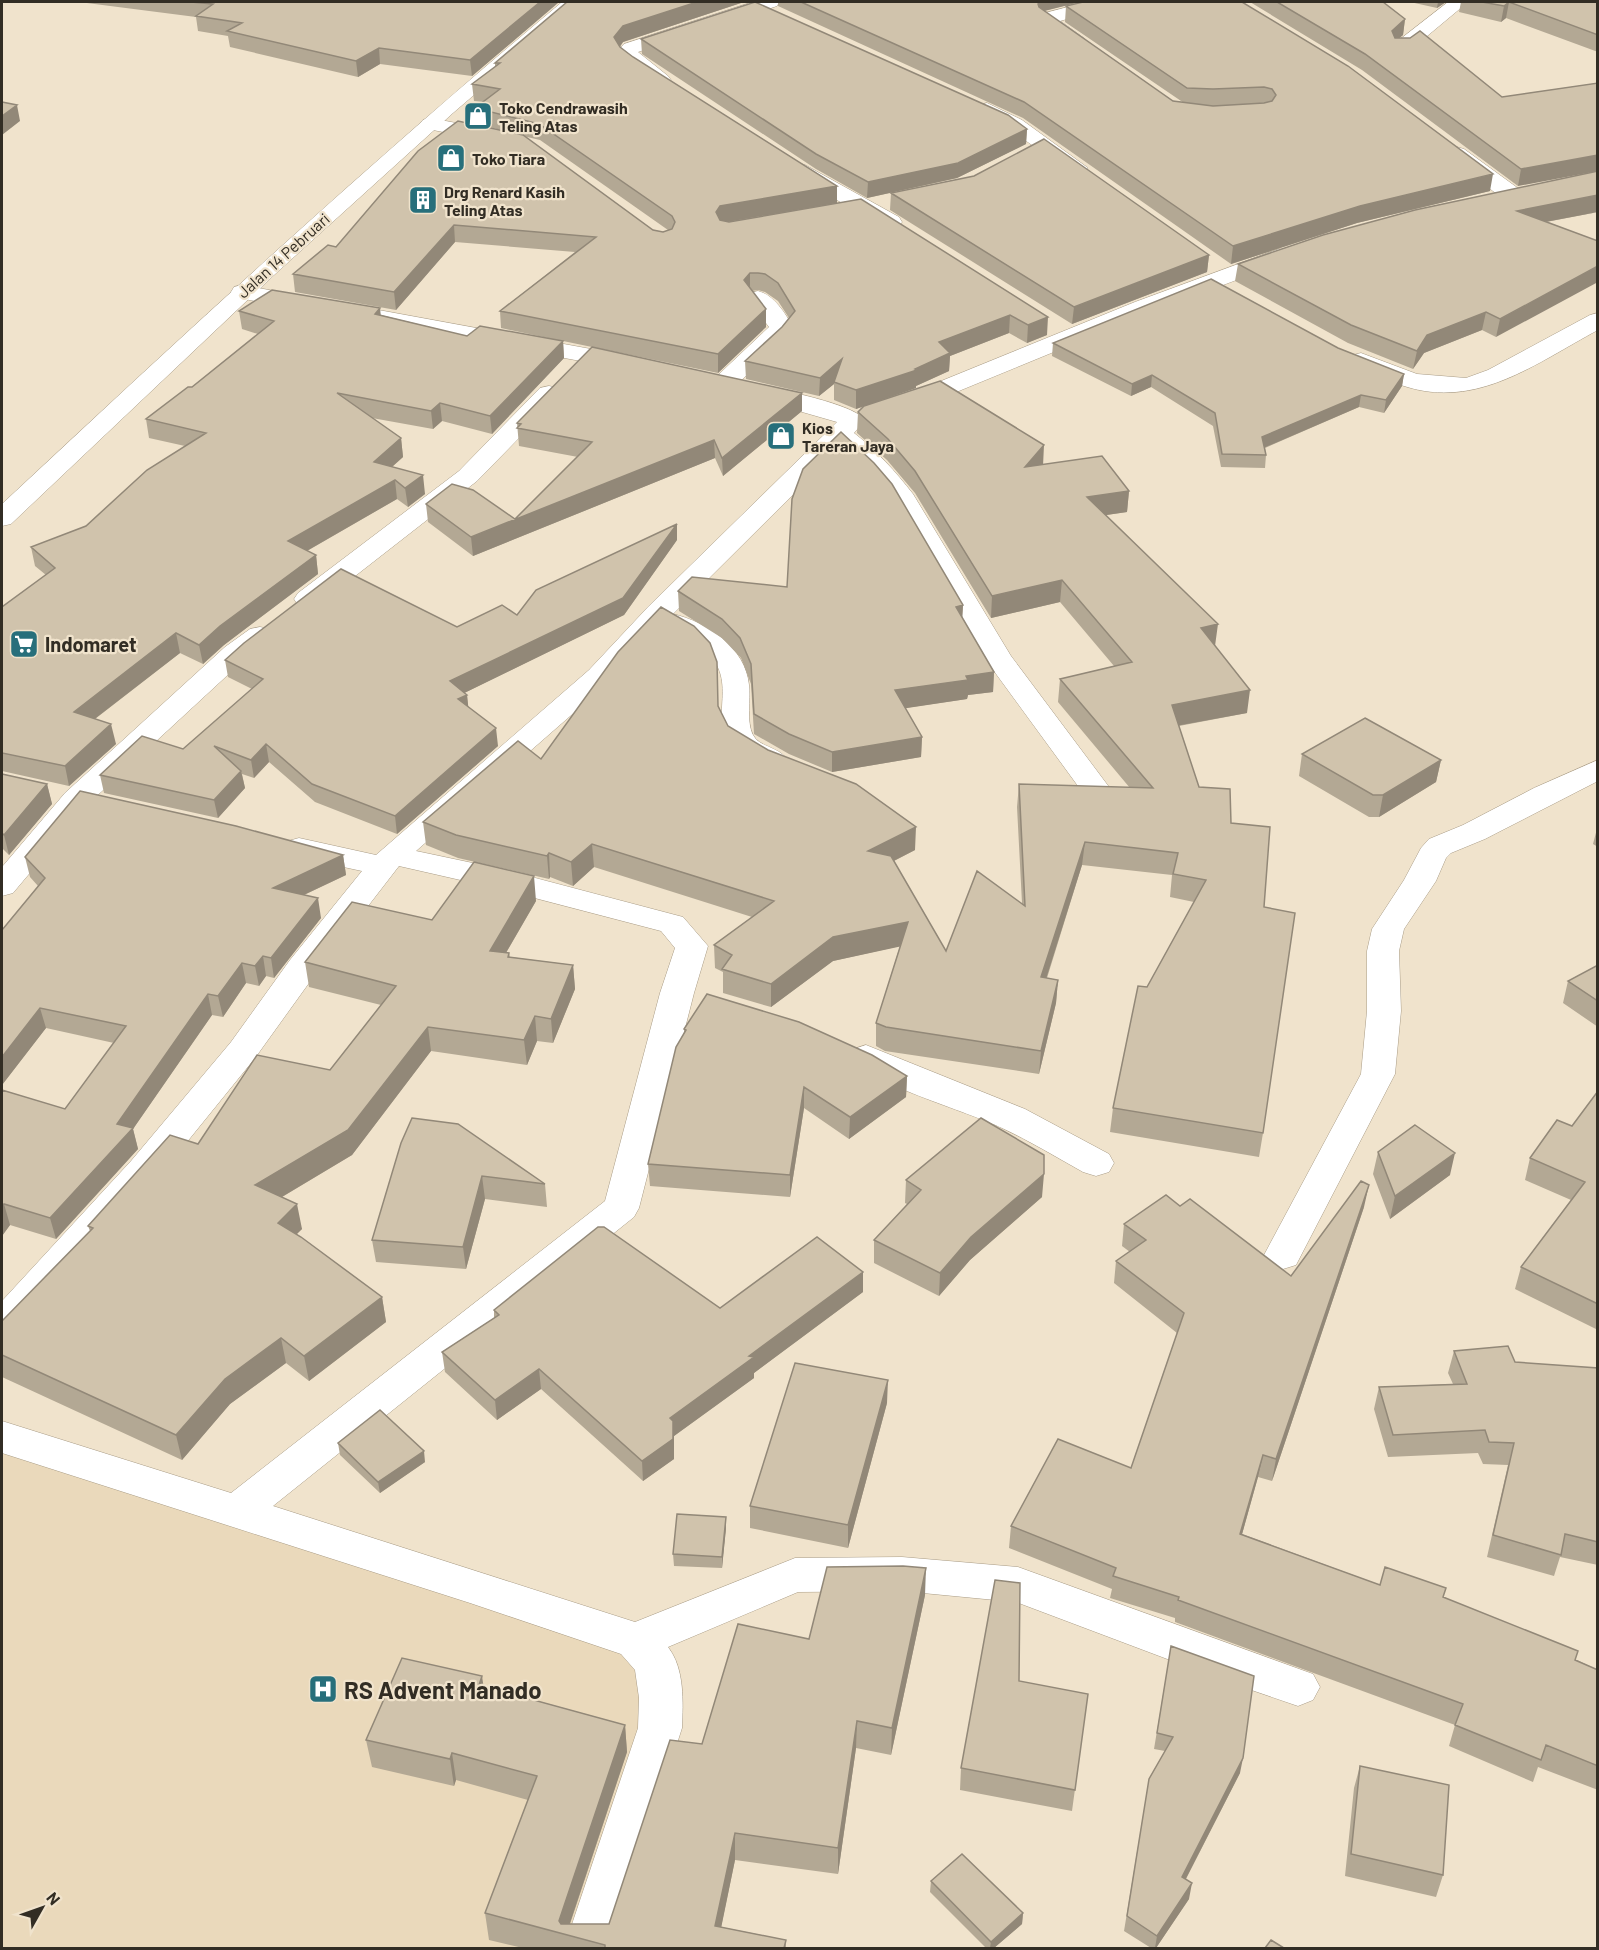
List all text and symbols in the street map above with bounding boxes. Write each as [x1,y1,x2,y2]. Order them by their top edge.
place label: Toko Cendrawasih Teling Atas [499,98,628,135]
shop icon: Toko Cendrawasih Teling Atas [462,100,494,132]
shop icon: Toko Tiara [435,142,467,174]
place label: Toko Tiara [472,149,545,168]
place label: Drg Renard Kasih Teling Atas [444,182,565,219]
building icon: Drg Renard Kasih Teling Atas [407,184,439,216]
street label: Jalan 14 Pebruari [233,209,333,301]
place label: Kios Tareran Jaya [802,418,894,455]
shop icon: Kios Tareran Jaya [765,420,797,452]
supermarket icon: Indomaret [8,628,40,660]
place label: Indomaret [45,632,137,656]
hospital icon: RS Advent Manado [307,1673,339,1705]
place label: RS Advent Manado [344,1675,542,1704]
north arrow [12,1878,72,1938]
text: N [43,1888,65,1908]

